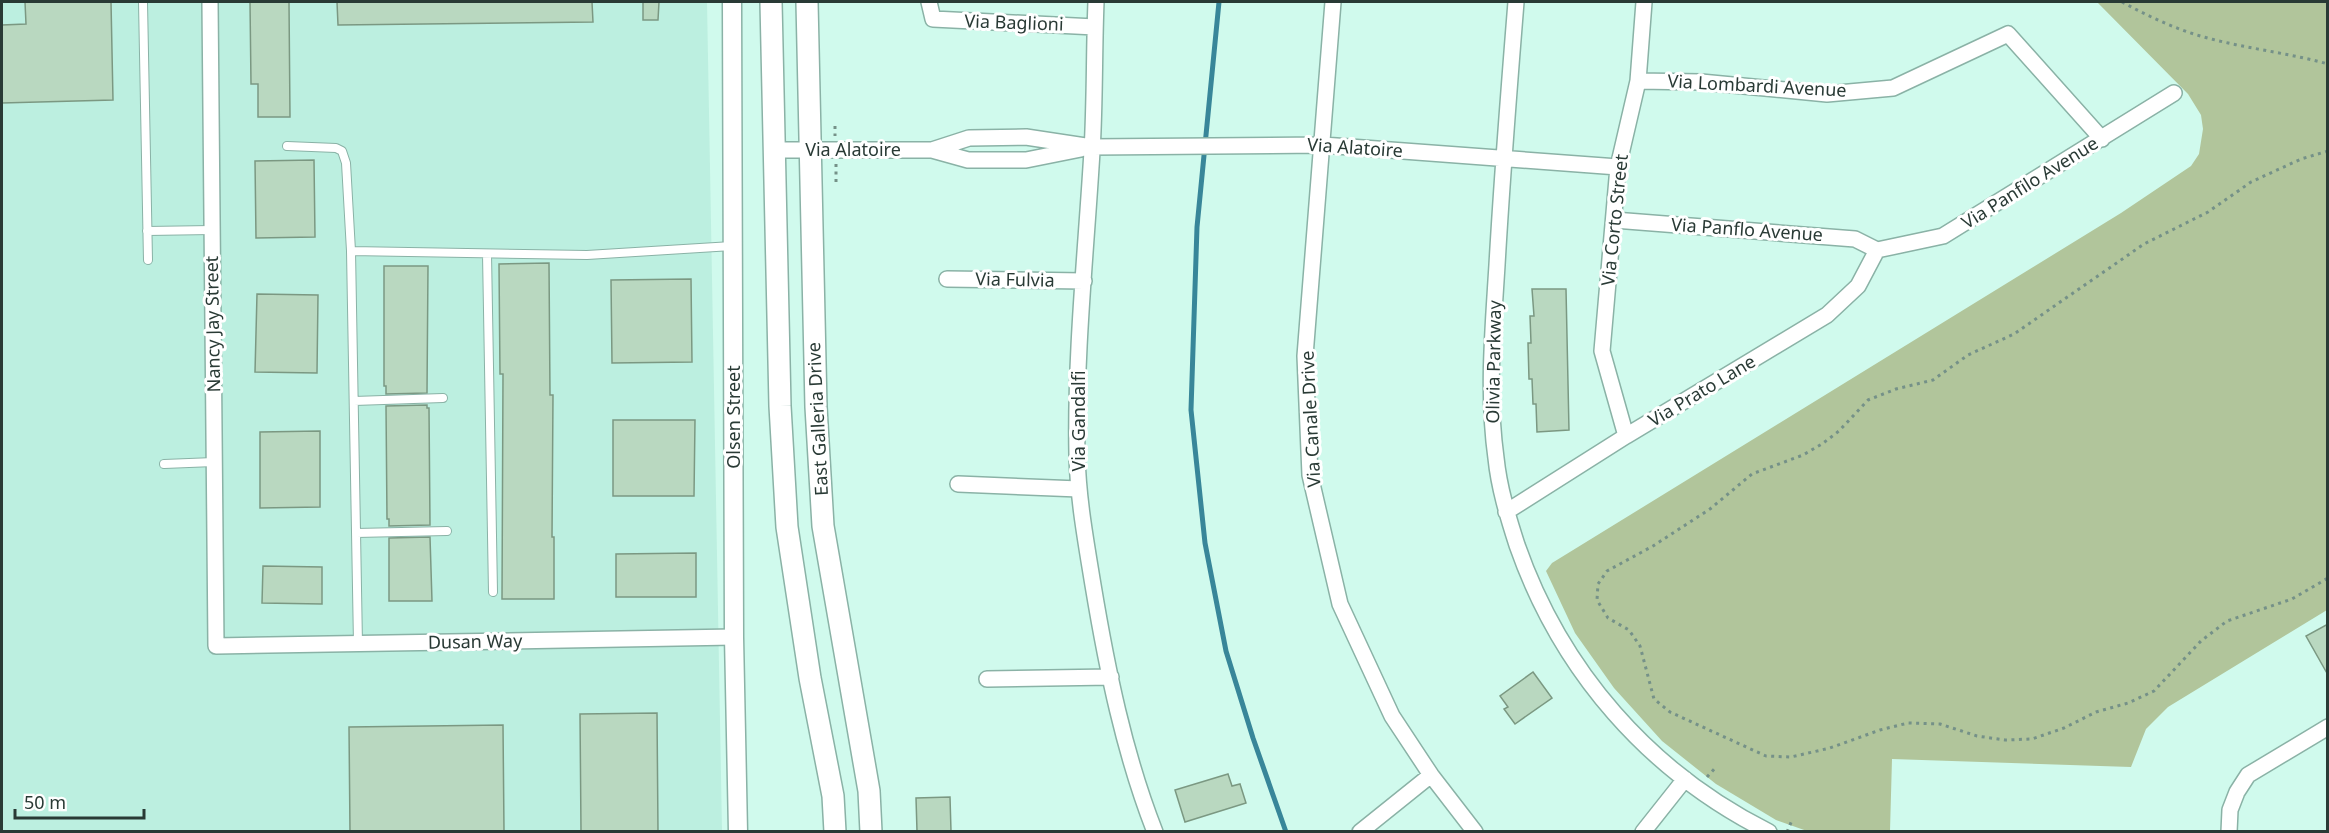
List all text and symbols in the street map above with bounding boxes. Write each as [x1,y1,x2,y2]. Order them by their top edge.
street label: Via Baglioni [964,8,1064,36]
street label: Via Lombardi Avenue [1667,68,1847,102]
street label: Via Panfilo Avenue [1957,130,2102,234]
street label: Via Alatoire [1306,132,1404,162]
street label: Via Alatoire [805,137,901,161]
street label: Via Corto Street [1595,152,1633,287]
street label: Via Panflo Avenue [1670,212,1824,246]
street label: Nancy Jay Street [199,255,225,392]
street label: Via Fulvia [975,266,1055,292]
street label: Olivia Parkway [1480,299,1506,424]
street label: East Galleria Drive [801,342,833,497]
street label: Via Prato Lane [1643,349,1760,432]
street label: Via Canale Drive [1294,350,1326,488]
street label: Olsen Street [721,365,745,469]
street label: Via Gandalfi [1066,370,1090,472]
street label: Dusan Way [428,628,523,654]
scale bar [15,782,144,820]
text: 50 m [24,790,66,814]

